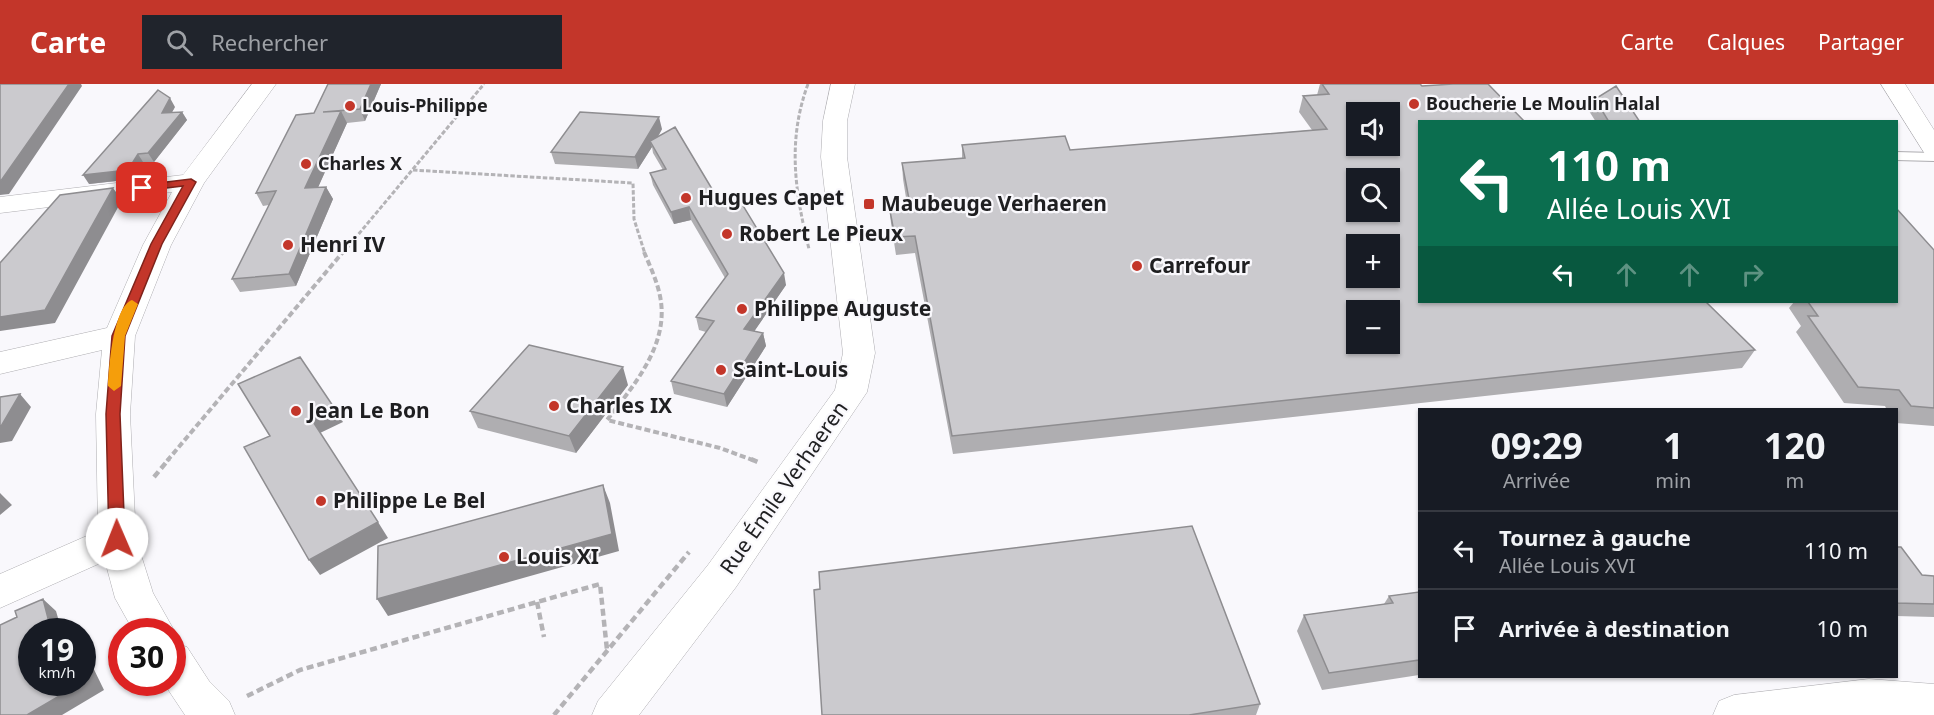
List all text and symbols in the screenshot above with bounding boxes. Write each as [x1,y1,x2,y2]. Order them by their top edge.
search box [142,15,562,69]
text: Carte [30,23,106,61]
icon: search [163,26,196,59]
text: Rechercher [211,27,328,57]
text: Carte [1621,28,1674,56]
text: Calques [1707,28,1785,56]
text: Partager [1818,28,1904,56]
place label: Boucherie Le Moulin Halal [1426,91,1660,115]
place label: Louis-Philippe [362,93,488,117]
marker: Boucherie Le Moulin Halal [1407,97,1421,111]
marker: Louis-Philippe [343,99,357,113]
map controls [1346,102,1400,354]
button: sound [1346,102,1400,156]
text: 110 m [1547,136,1671,193]
icon: left [1448,144,1526,222]
place label: Charles X [318,151,402,175]
marker: Charles X [299,157,313,171]
pin [116,162,167,213]
button: search [1346,168,1400,222]
icon: arrive [125,171,158,204]
place label: Hugues Capet [698,183,844,211]
place label: Maubeuge Verhaeren [881,189,1107,217]
text: Allée Louis XVI [1547,190,1731,227]
marker: Hugues Capet [679,191,693,205]
marker: Maubeuge Verhaeren [862,197,876,211]
place label: Robert Le Pieux [739,219,904,247]
marker: Robert Le Pieux [720,227,734,241]
place label: Henri IV [300,230,386,258]
button: + [1346,234,1400,288]
marker: Henri IV [281,238,295,252]
place label: Carrefour [1149,251,1251,279]
icon: left [1547,258,1580,291]
icon: ahead [1610,258,1643,291]
icon: ahead [1673,258,1706,291]
icon: right [1736,258,1769,291]
marker: Carrefour [1130,259,1144,273]
place label: Philippe Auguste [754,294,931,322]
button: − [1346,300,1400,354]
marker: Philippe Auguste [735,302,749,316]
place label: Saint-Louis [733,355,848,383]
marker: Saint-Louis [714,363,728,377]
place label: Charles IX [566,391,672,419]
street label: Rue Émile Verhaeren [713,395,853,579]
place label: Jean Le Bon [306,396,430,424]
marker: Charles IX [547,399,561,413]
marker: Jean Le Bon [289,404,303,418]
text: 09:29 [1490,421,1583,470]
text: 1 [1663,421,1684,470]
text: 120 [1764,421,1826,470]
text: Arrivée [1503,467,1570,494]
text: min [1655,467,1691,494]
text: m [1785,467,1804,494]
place label: Philippe Le Bel [333,486,486,514]
marker: Philippe Le Bel [314,494,328,508]
position arrow [85,507,149,571]
text: Tournez à gauche [1499,522,1691,552]
icon: left [1448,534,1481,567]
text: 110 m [1804,535,1868,565]
place label: Louis XI [516,542,599,570]
marker: Louis XI [497,550,511,564]
text: Allée Louis XVI [1499,552,1635,579]
icon: arrive [1448,612,1481,645]
text: Arrivée à destination [1499,613,1730,643]
text: 10 m [1817,613,1868,643]
speed limit sign: 30 [108,618,186,696]
text: 19 [40,629,74,670]
text: km/h [39,662,75,682]

